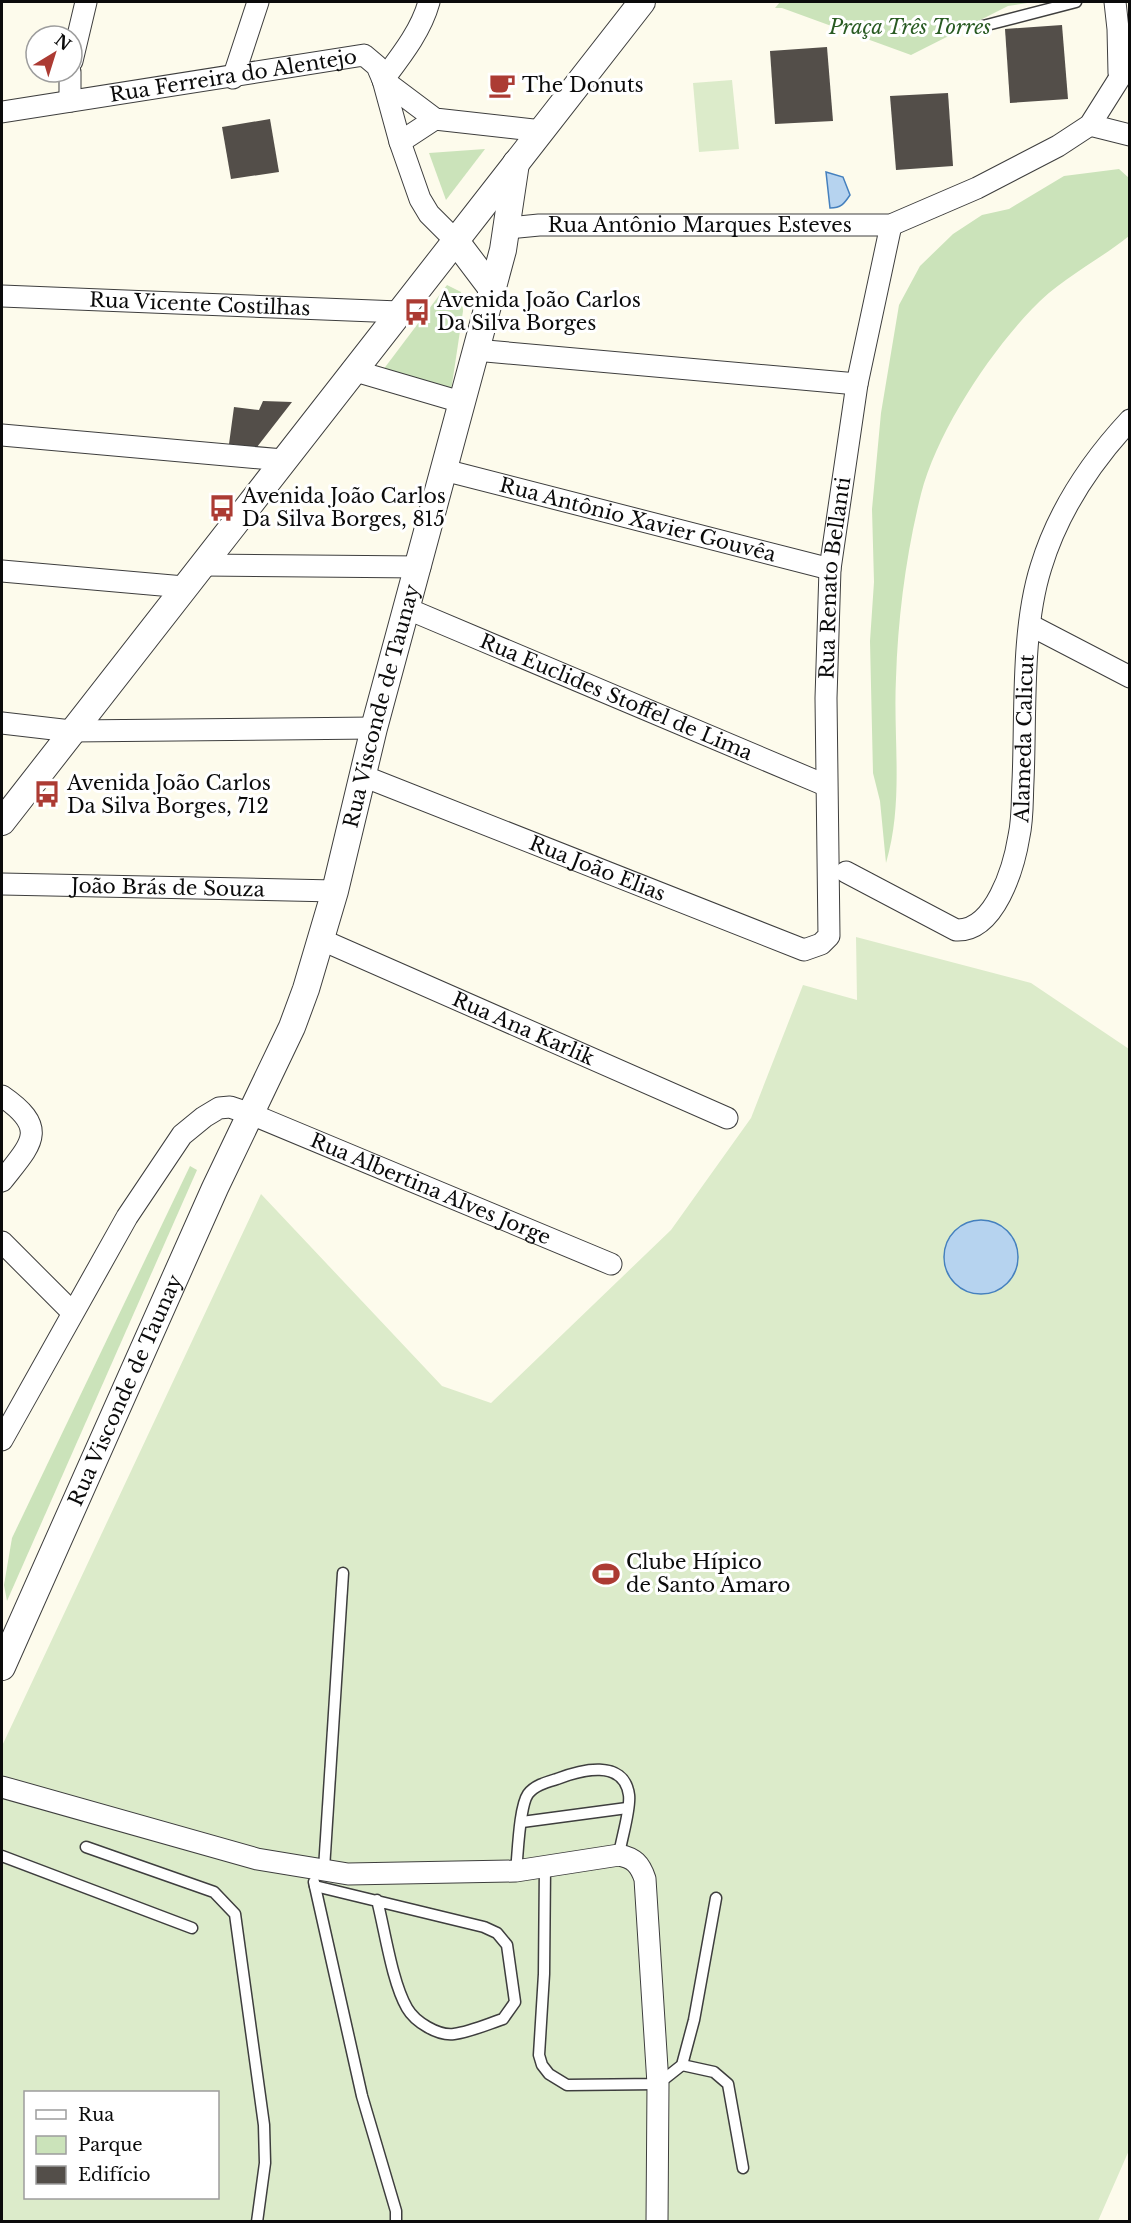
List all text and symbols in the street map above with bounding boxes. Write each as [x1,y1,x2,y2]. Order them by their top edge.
park label: Praça Três Torres [828,15,991,39]
north arrow [24,24,84,84]
text: N [51,30,75,55]
street label: Rua Ferreira do Alentejo [108,44,359,107]
cafe icon: The Donuts [487,70,517,100]
place label: The Donuts [522,73,644,97]
street label: Rua Antônio Marques Esteves [548,213,852,237]
street label: Rua Vicente Costilhas [89,288,311,320]
place label: Avenida João Carlos Da Silva Borges [436,288,641,335]
bus stop icon: Avenida João Carlos Da Silva Borges [402,297,432,327]
street label: Rua Antônio Xavier Gouvêa [497,473,779,567]
street label: Rua Renato Bellanti [815,475,855,679]
place label: Avenida João Carlos Da Silva Borges, 815 [241,484,446,531]
bus stop icon: Avenida João Carlos Da Silva Borges, 815 [207,493,237,523]
street label: Rua Visconde de Taunay [339,582,424,830]
street label: Rua Euclides Stoffel de Lima [476,629,757,765]
street label: Alameda Calicut [1009,653,1039,824]
place label: Avenida João Carlos Da Silva Borges, 712 [66,771,271,818]
bus stop icon: Avenida João Carlos Da Silva Borges, 712 [32,779,62,809]
street label: Rua João Elias [526,831,669,906]
street label: João Brás de Souza [68,873,266,902]
street label: Rua Ana Karlik [449,987,599,1071]
street label: Rua Albertina Alves Jorge [307,1128,554,1250]
street label: Rua Visconde de Taunay [63,1271,187,1509]
place label: Clube Hípico de Santo Amaro [626,1550,790,1597]
sports icon: Clube Hípico de Santo Amaro [591,1559,621,1589]
legend [24,2091,219,2199]
text: Rua [78,2104,114,2126]
text: Parque [78,2134,143,2156]
text: Edifício [78,2164,151,2186]

